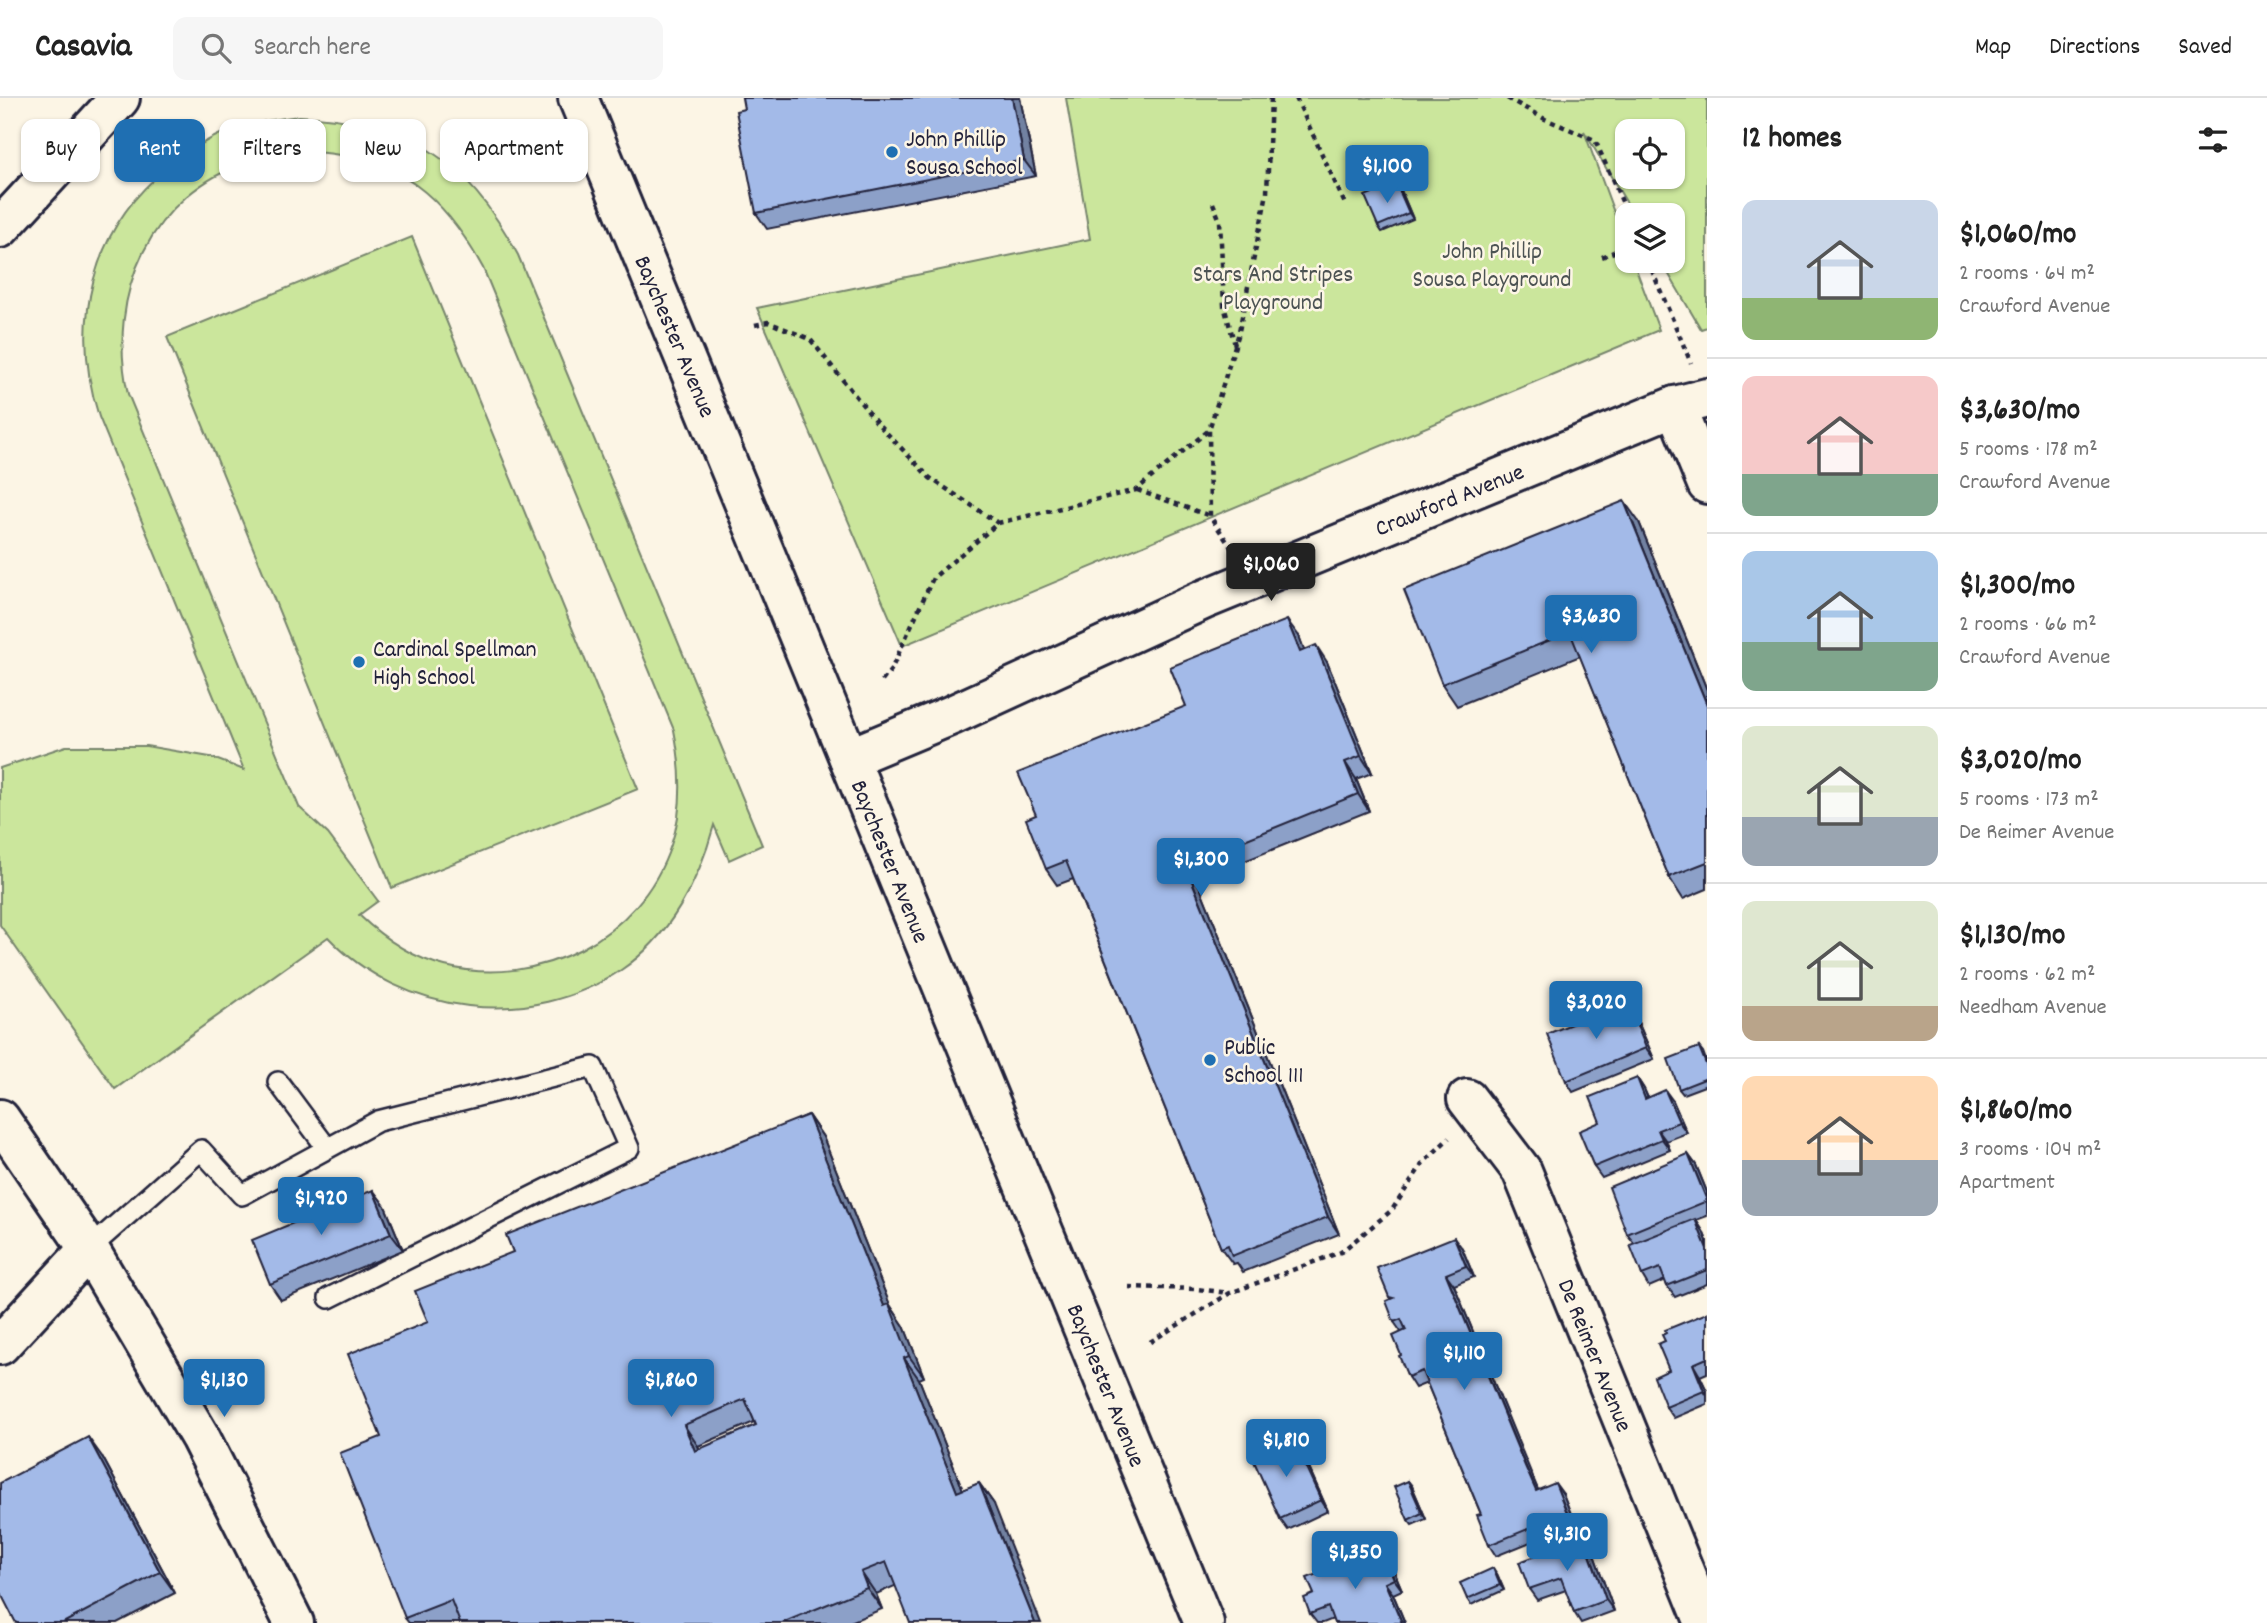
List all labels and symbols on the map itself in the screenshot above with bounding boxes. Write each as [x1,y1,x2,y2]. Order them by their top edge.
place label: John Phillip Sousa School [906,124,1023,186]
marker: John Phillip Sousa School [884,144,900,160]
pin: $1,100 [1330,146,1444,205]
park label: John Phillip Sousa Playground [1413,236,1571,298]
street label: Baychester Avenue [624,251,723,424]
park label: Stars And Stripes Playground [1193,259,1353,321]
street label: Crawford Avenue [1371,456,1530,547]
pin: $1,060 [1214,544,1328,603]
pin: $3,630 [1534,596,1648,655]
place label: Cardinal Spellman High School [373,634,537,696]
marker: Cardinal Spellman High School [351,654,367,670]
street label: Baychester Avenue [840,775,936,949]
pin: $1,300 [1144,838,1258,898]
pin: $3,020 [1539,982,1653,1041]
place label: Public School 111 [1224,1032,1304,1094]
marker: Public School 111 [1202,1052,1218,1068]
pin: $1,920 [264,1178,378,1237]
street label: De Reimer Avenue [1547,1275,1639,1438]
street label: Baychester Avenue [1056,1299,1152,1473]
pin: $1,110 [1407,1332,1521,1392]
pin: $1,130 [167,1360,281,1419]
pin: $1,860 [614,1360,728,1419]
pin: $1,810 [1229,1420,1343,1479]
pin: $1,310 [1510,1514,1624,1573]
pin: $1,350 [1298,1532,1412,1591]

